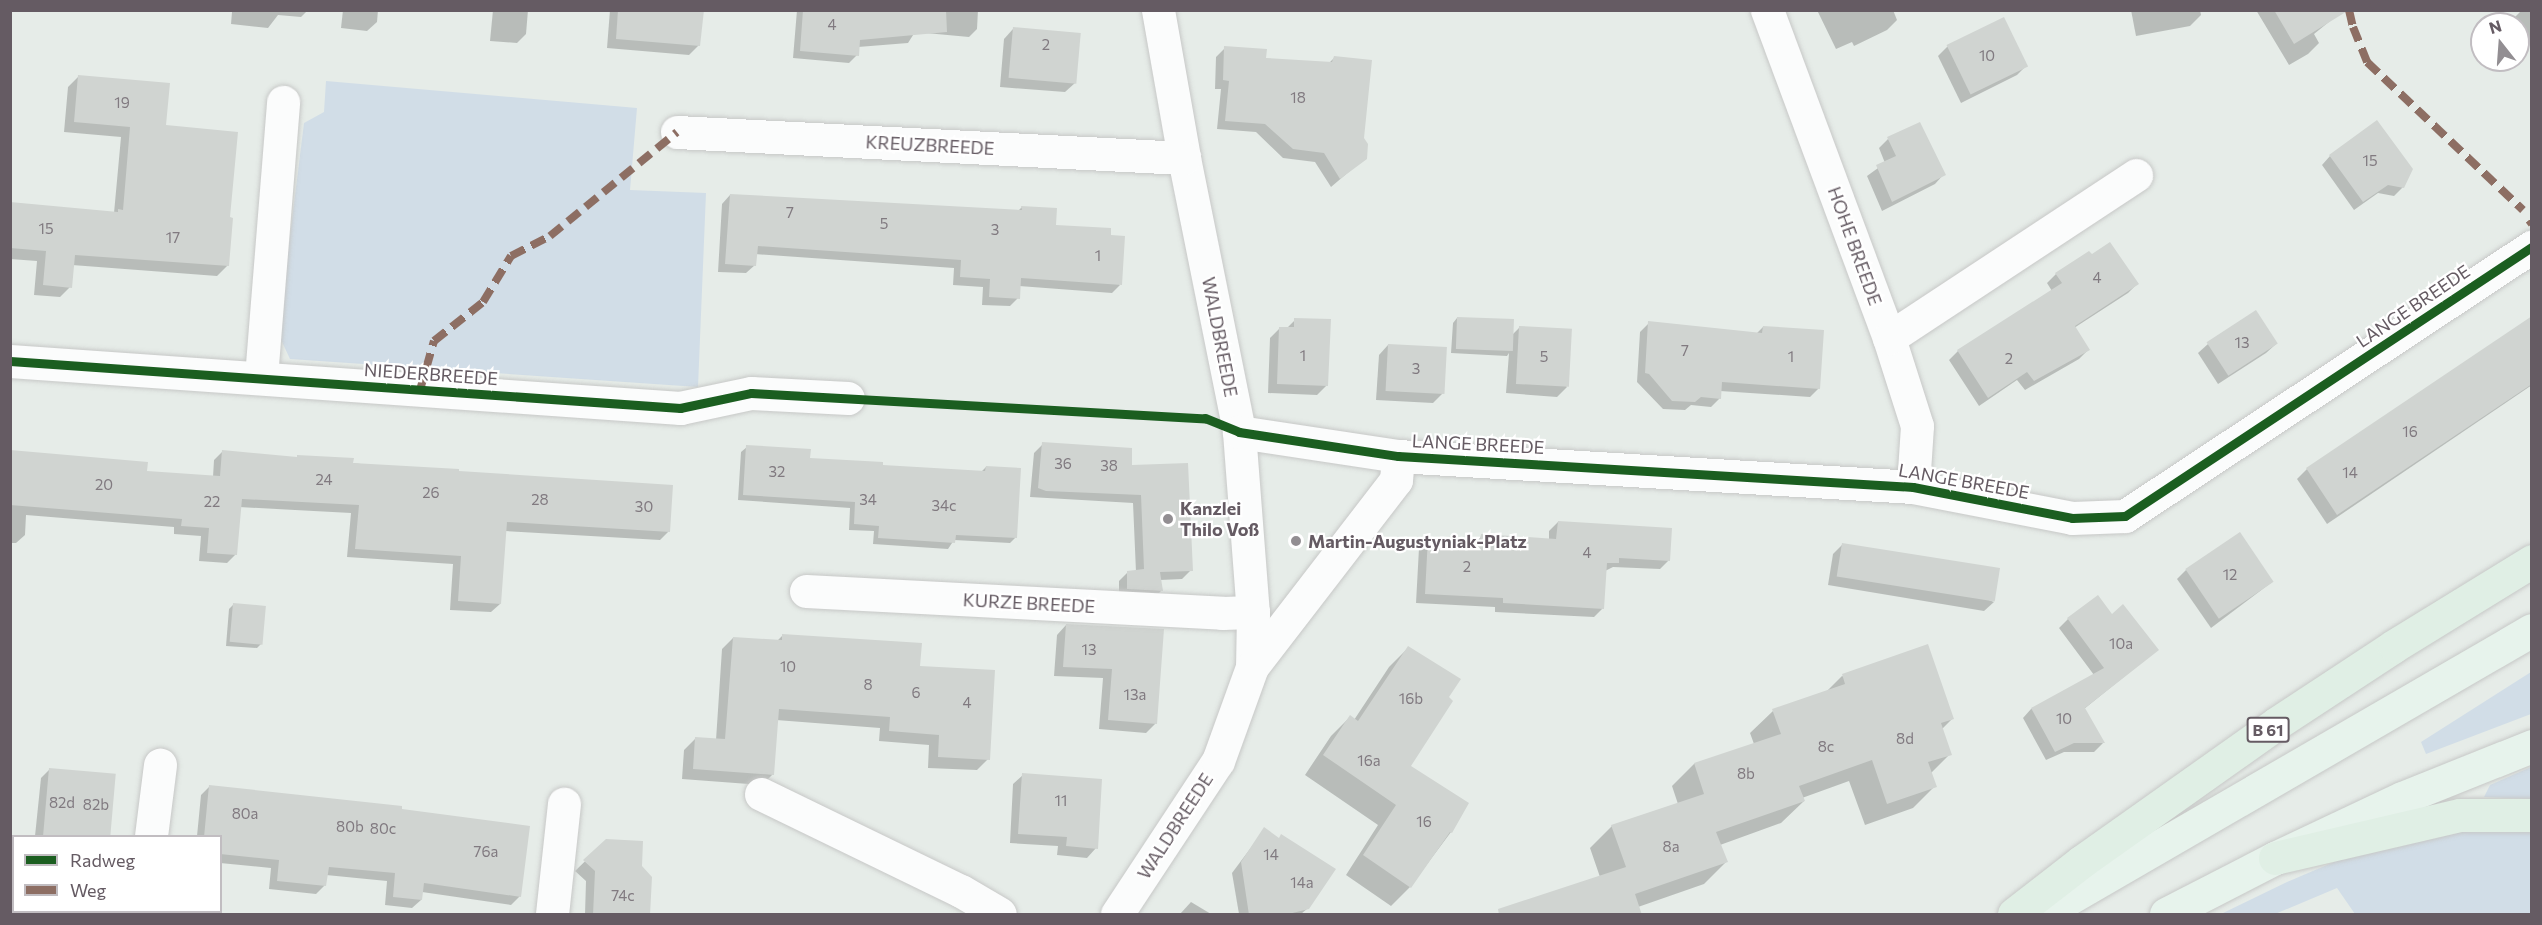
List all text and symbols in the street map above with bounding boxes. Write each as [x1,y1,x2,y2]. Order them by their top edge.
north arrow [2470,12,2530,72]
text: N [2487,15,2504,37]
house number: 4 [828,16,836,34]
house number: 2 [1042,36,1050,54]
house number: 10 [1979,47,1995,65]
house number: 18 [1290,89,1306,107]
house number: 19 [114,94,130,112]
street label: KREUZBREEDE [865,131,995,159]
house number: 15 [2362,152,2378,170]
street label: HOHE BREEDE [1824,184,1886,308]
house number: 7 [786,204,794,222]
house number: 5 [880,215,888,233]
house number: 15 [38,220,54,238]
house number: 3 [991,221,999,239]
house number: 17 [166,229,180,247]
house number: 1 [1095,247,1101,265]
street label: LANGE BREEDE [2352,260,2474,352]
house number: 4 [2093,269,2101,287]
street label: WALDBREEDE [1198,275,1242,399]
house number: 13 [2235,334,2249,352]
house number: 7 [1681,342,1689,360]
house number: 1 [1300,347,1306,365]
house number: 5 [1540,348,1548,366]
house number: 1 [1788,348,1794,366]
house number: 2 [2005,350,2013,368]
street label: NIEDERBREEDE [363,359,499,389]
house number: 3 [1412,360,1420,378]
house number: 16 [2402,423,2418,441]
street label: LANGE BREEDE [1411,430,1545,458]
house number: 36 [1054,455,1072,473]
house number: 38 [1100,457,1118,475]
street label: LANGE BREEDE [1897,459,2031,503]
house number: 32 [769,463,785,481]
house number: 14 [2342,464,2358,482]
house number: 24 [315,471,333,489]
house number: 20 [95,476,113,494]
house number: 26 [422,484,440,502]
house number: 28 [531,491,549,509]
house number: 34 [859,491,877,509]
house number: 22 [204,493,220,511]
house number: 34c [932,497,956,515]
house number: 30 [635,498,653,516]
place label: Kanzlei Thilo Voß [1180,498,1259,540]
marker: Kanzlei Thilo Voß [1161,512,1175,526]
place label: Martin-Augustyniak-Platz [1308,530,1527,552]
marker: Martin-Augustyniak-Platz [1289,534,1303,548]
house number: 4 [1583,544,1591,562]
house number: 2 [1463,558,1471,576]
house number: 12 [2223,566,2237,584]
street label: KURZE BREEDE [962,589,1096,617]
house number: 10a [2109,635,2133,653]
house number: 13 [1082,641,1096,659]
house number: 10 [780,658,796,676]
house number: 8 [863,676,873,694]
house number: 6 [911,684,921,702]
house number: 13a [1124,686,1146,704]
house number: 16b [1399,690,1423,708]
house number: 4 [963,694,971,712]
house number: 10 [2056,710,2072,728]
road number: B 61 [2246,717,2290,743]
house number: 8d [1896,730,1914,748]
house number: 8c [1818,738,1834,756]
house number: 16a [1357,752,1381,770]
house number: 8b [1737,765,1755,783]
street label: WALDBREEDE [1133,769,1217,883]
house number: 11 [1055,792,1067,810]
house number: 82d [49,794,75,812]
house number: 82b [83,796,109,814]
house number: 80a [232,805,258,823]
house number: 16 [1416,813,1432,831]
house number: 80b [336,818,364,836]
house number: 80c [370,820,396,838]
legend [12,835,222,913]
house number: 8a [1663,838,1679,856]
house number: 76a [474,843,498,861]
house number: 14 [1263,846,1279,864]
text: Radweg [70,849,135,871]
house number: 14a [1290,874,1314,892]
text: Weg [70,879,106,901]
house number: 74c [611,887,635,905]

